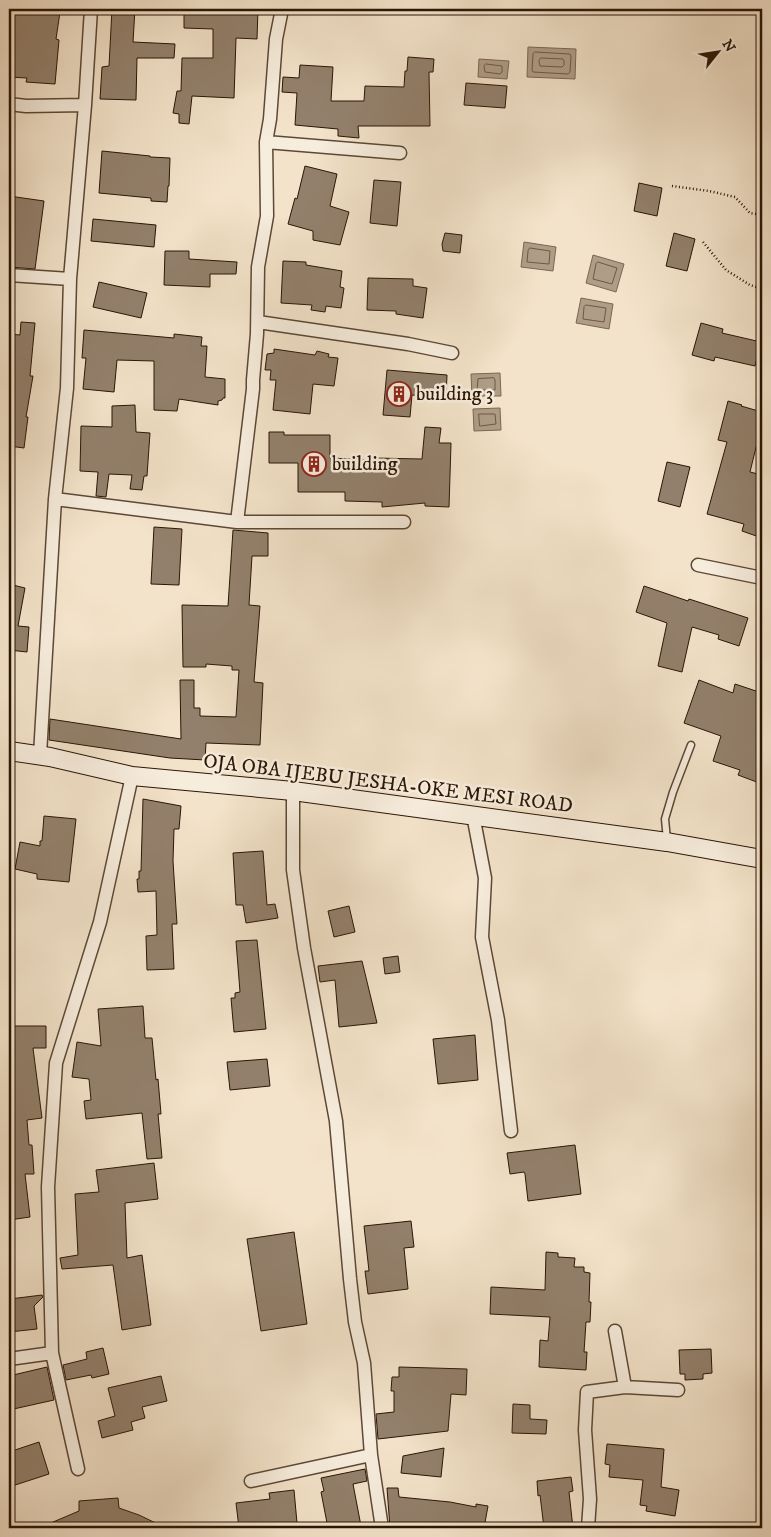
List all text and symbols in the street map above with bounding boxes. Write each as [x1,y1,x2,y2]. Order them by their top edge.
north arrow [694,28,744,78]
text: N [718,37,739,56]
building icon: building 3 [386,381,412,407]
place label: building 3 [416,382,493,407]
building icon: building [301,451,327,477]
place label: building [332,452,398,477]
street label: OJA OBA IJEBU JESHA-OKE MESI ROAD [202,749,574,819]

